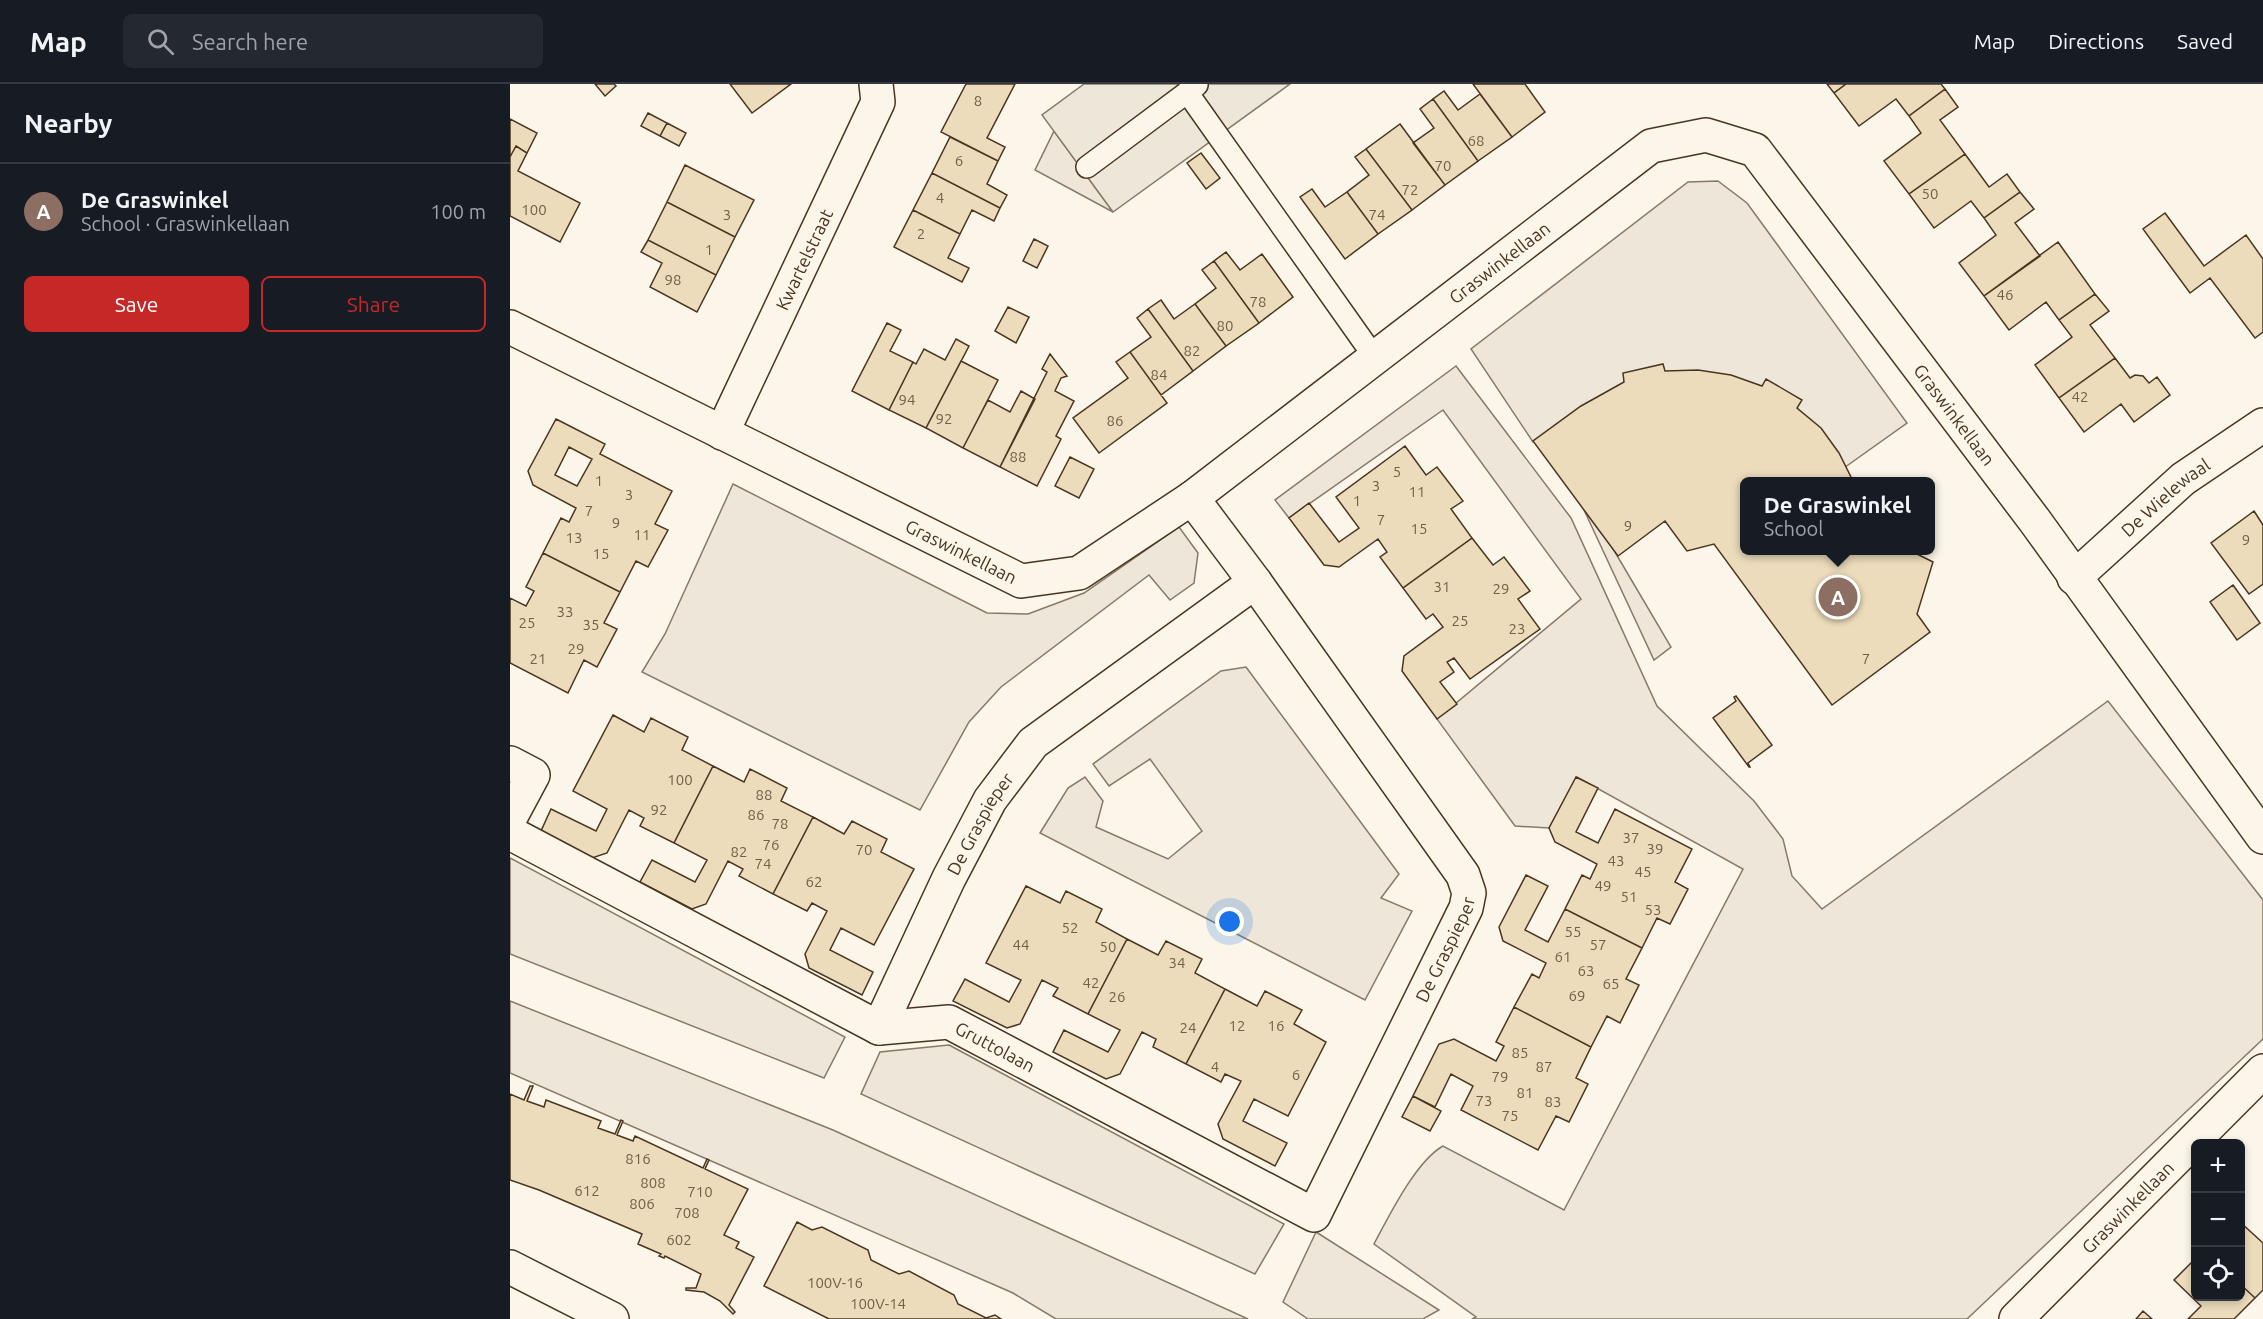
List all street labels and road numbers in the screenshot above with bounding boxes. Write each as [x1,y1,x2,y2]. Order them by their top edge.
street label: Kwartelstraat [772,206,836,313]
street label: Graswinkellaan [1445,217,1554,307]
street label: Graswinkellaan [1910,360,1999,469]
street label: De Wielewaal [2117,454,2213,540]
street label: Graswinkellaan [902,515,1020,587]
street label: De Graspieper [943,769,1017,878]
street label: De Graspieper [1411,895,1478,1005]
street label: Gruttolaan [952,1017,1039,1076]
street label: Graswinkellaan [2078,1157,2177,1257]

